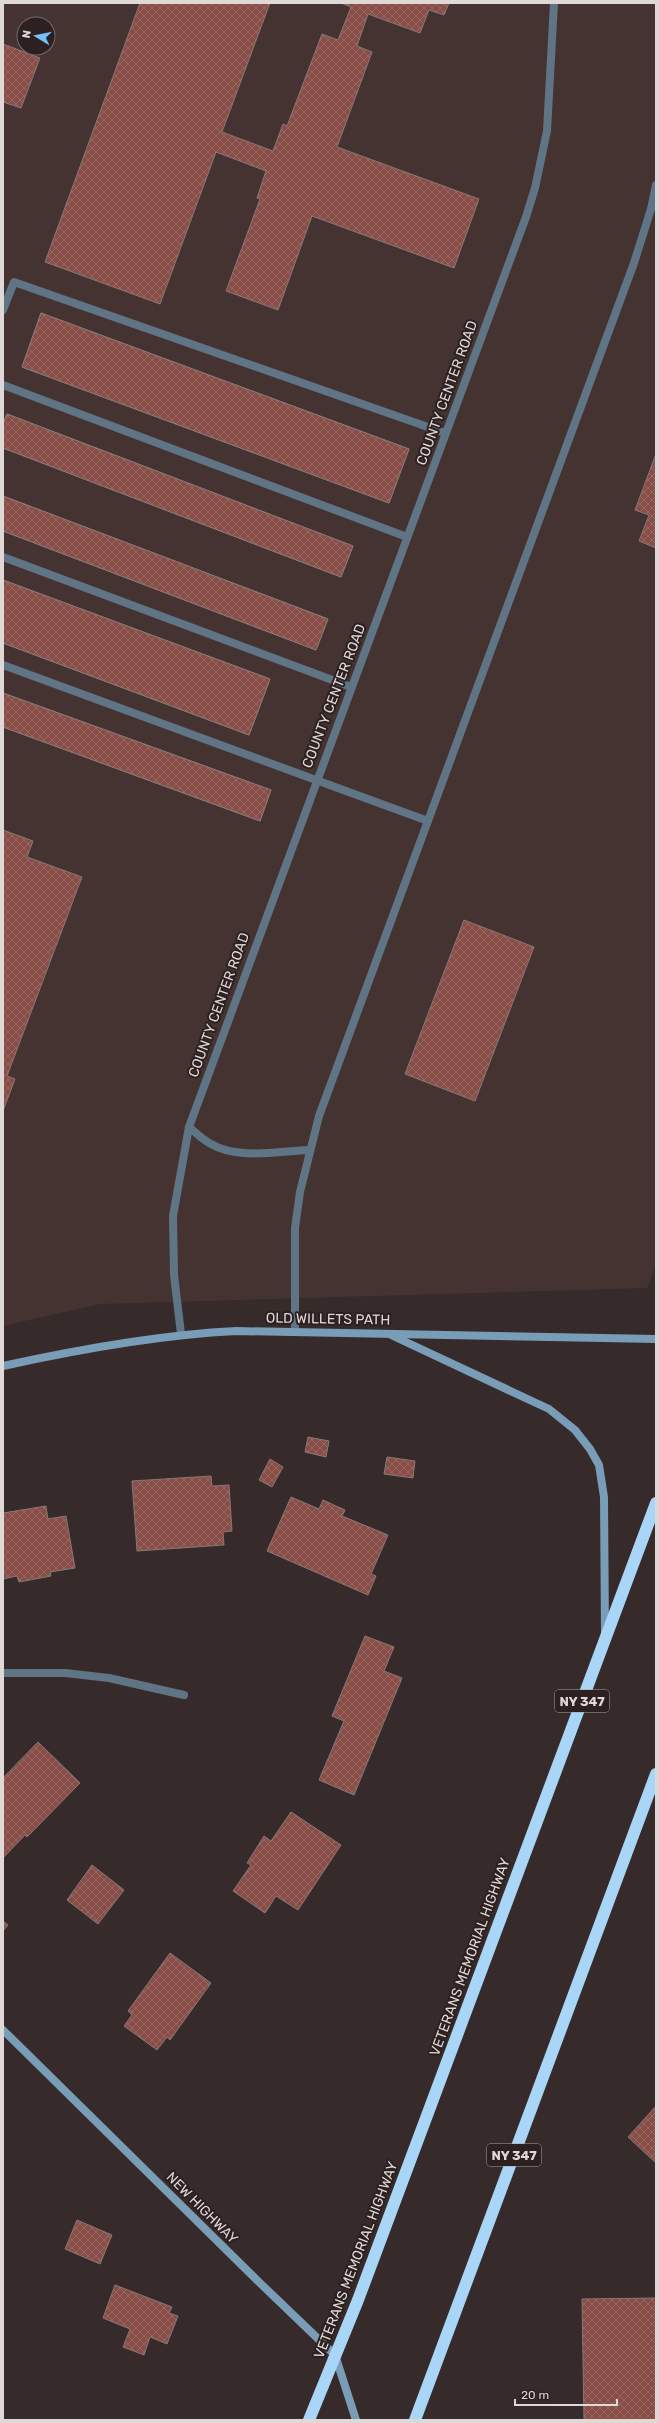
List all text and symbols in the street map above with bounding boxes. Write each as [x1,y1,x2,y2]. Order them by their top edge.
north arrow [16,16,56,56]
text: N [20,29,34,39]
street label: COUNTY CENTER ROAD [413,318,481,468]
street label: COUNTY CENTER ROAD [299,622,369,770]
street label: COUNTY CENTER ROAD [185,930,253,1080]
street label: OLD WILLETS PATH [266,1309,390,1329]
road number: NY 347 [555,1690,609,1712]
street label: VETERANS MEMORIAL HIGHWAY [426,1856,514,2058]
road number: NY 347 [487,2144,541,2166]
street label: VETERANS MEMORIAL HIGHWAY [310,2159,402,2361]
street label: NEW HIGHWAY [163,2169,241,2247]
scale bar [515,2381,617,2407]
text: 20 m [521,2388,549,2402]

